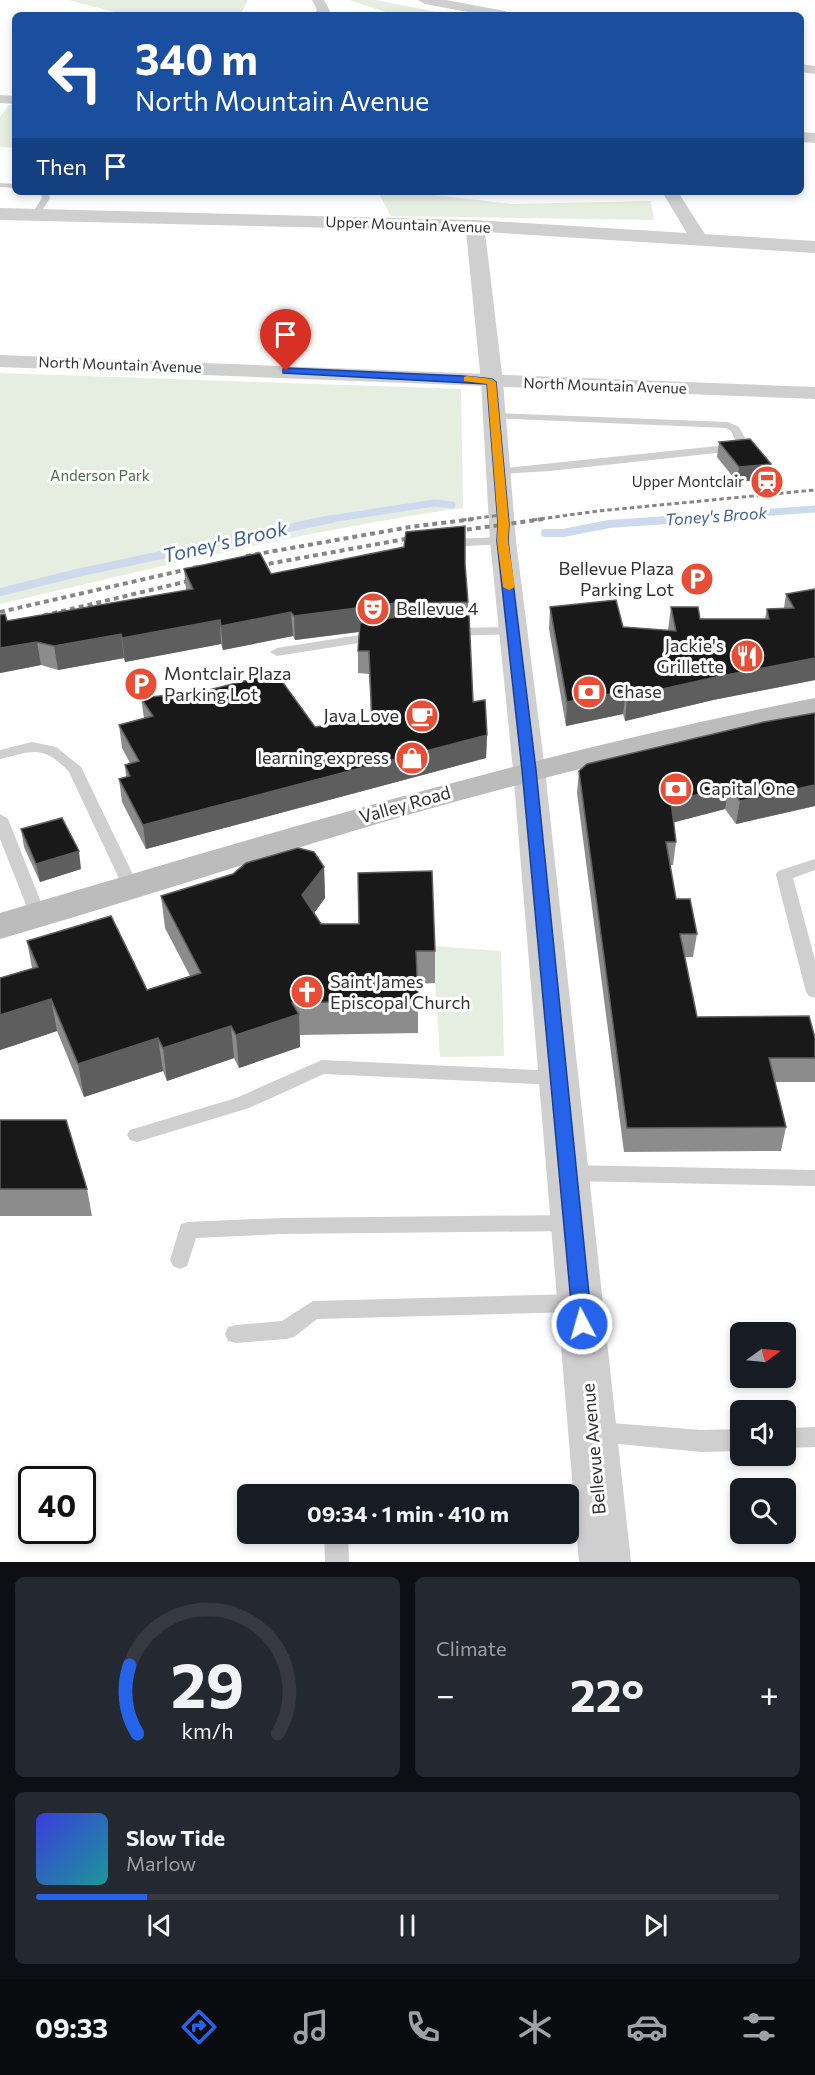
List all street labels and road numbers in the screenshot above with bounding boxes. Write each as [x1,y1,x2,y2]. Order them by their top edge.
street label: Upper Mountain Avenue [325,212,491,236]
street label: North Mountain Avenue [38,352,202,376]
street label: North Mountain Avenue [523,373,687,397]
street label: Valley Road [356,781,453,828]
street label: Bellevue Avenue [576,1382,610,1516]

